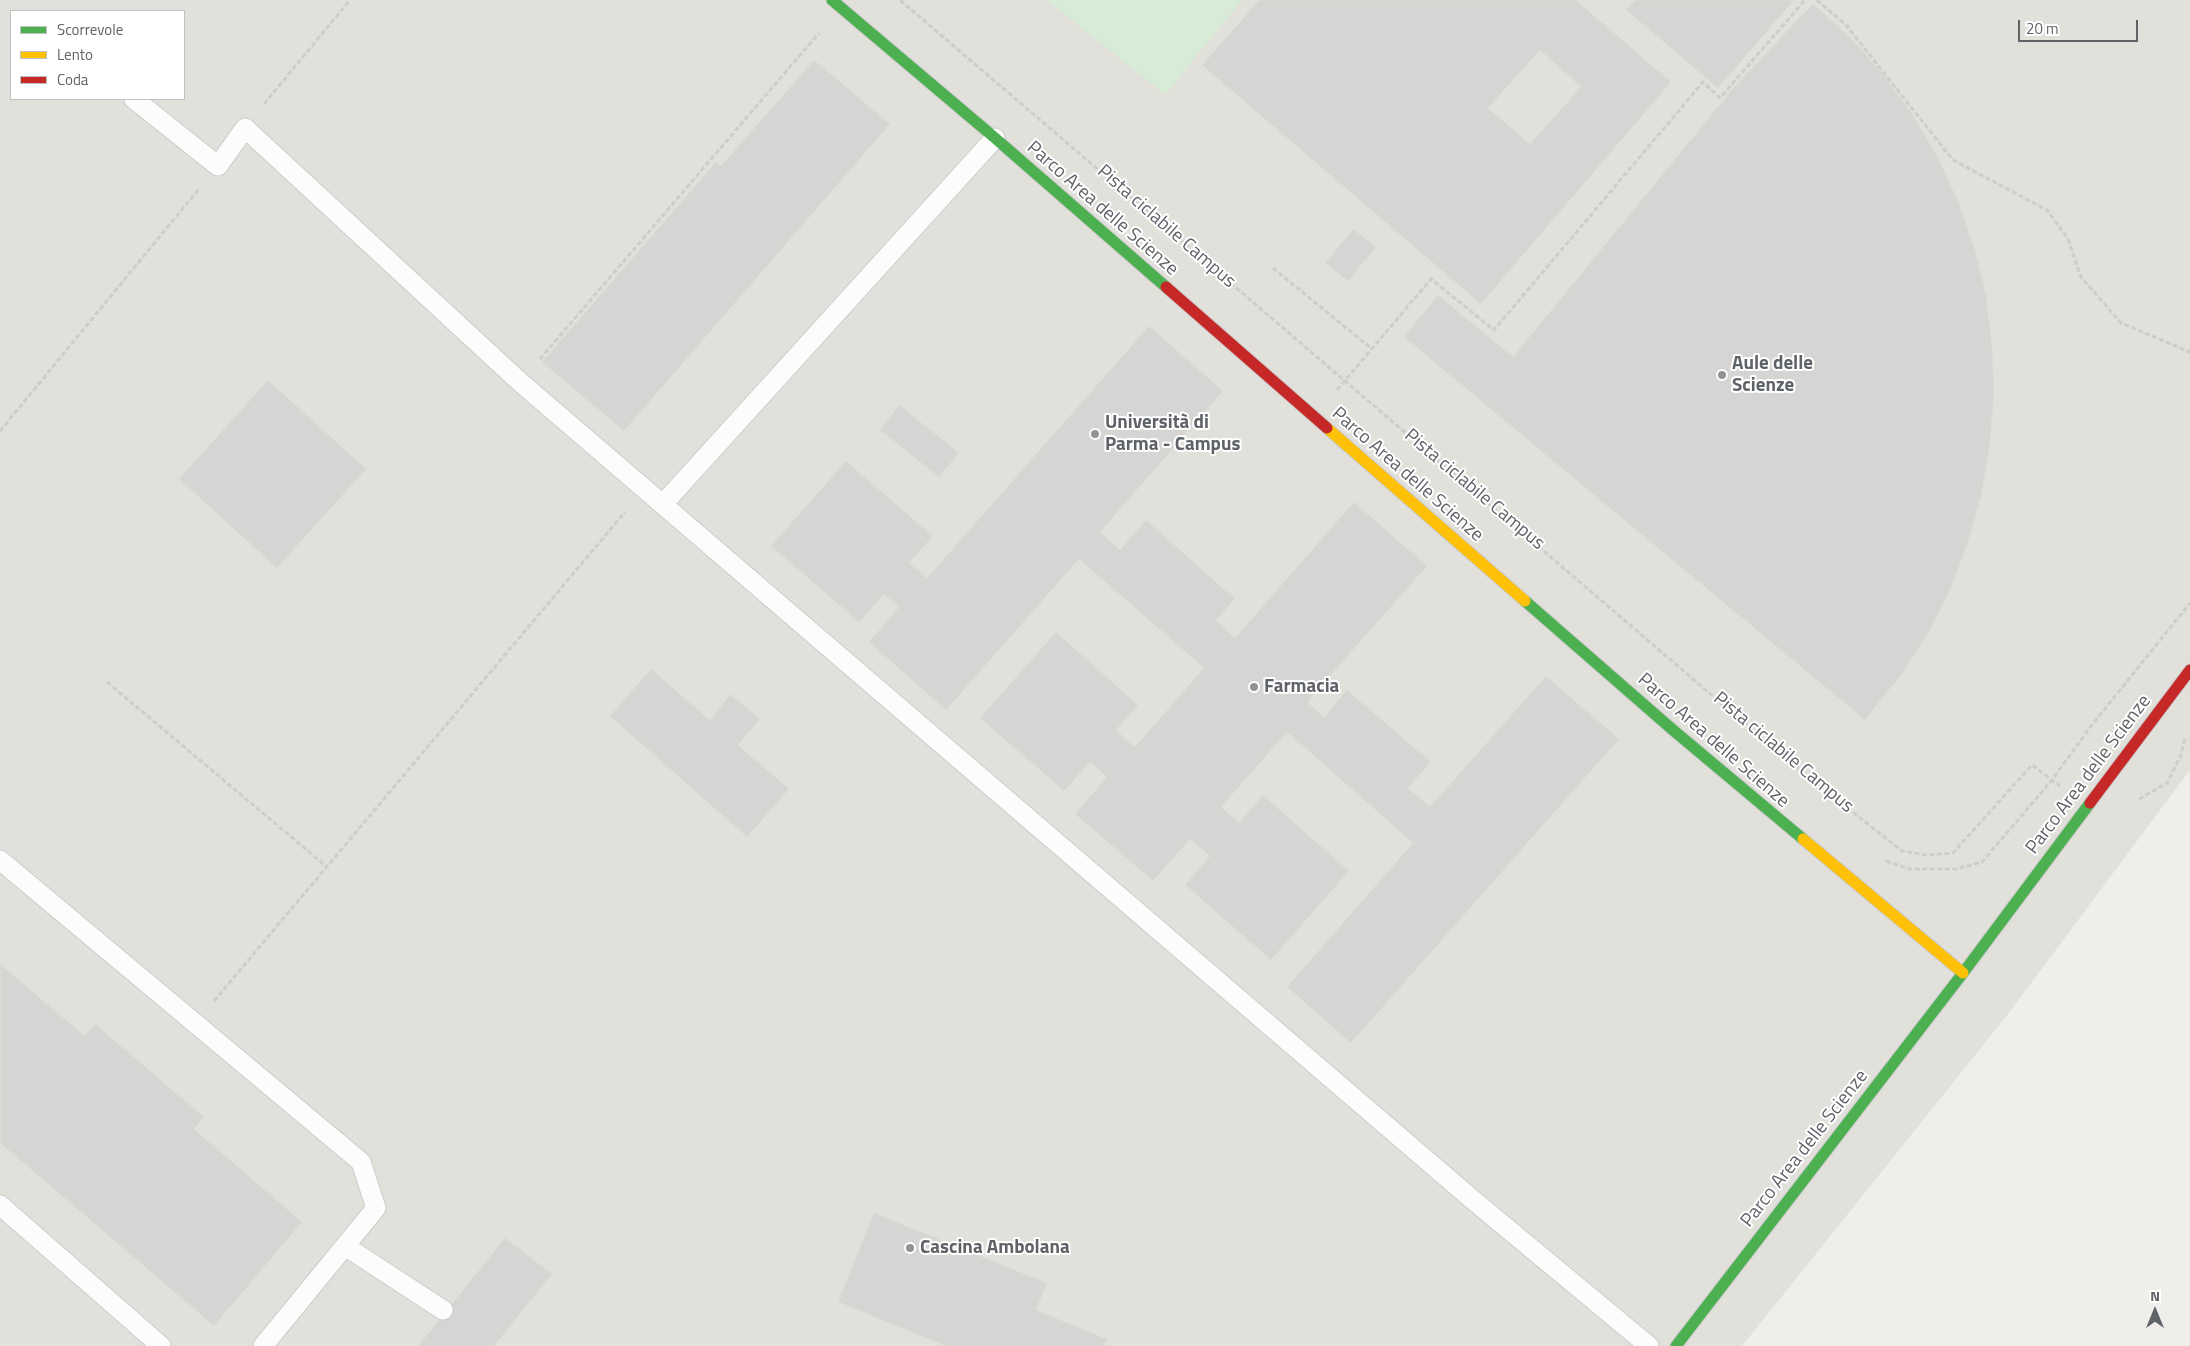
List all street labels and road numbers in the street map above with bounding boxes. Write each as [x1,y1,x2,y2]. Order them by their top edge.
street label: Parco Area delle Scienze [1022,137,1182,281]
street label: Pista ciclabile Campus [1092,161,1240,293]
street label: Parco Area delle Scienze [1327,403,1487,547]
street label: Pista ciclabile Campus [1399,425,1549,555]
street label: Parco Area delle Scienze [1633,669,1793,813]
street label: Pista ciclabile Campus [1708,688,1858,818]
street label: Parco Area delle Scienze [2022,691,2156,859]
street label: Parco Area delle Scienze [1736,1066,1874,1232]

